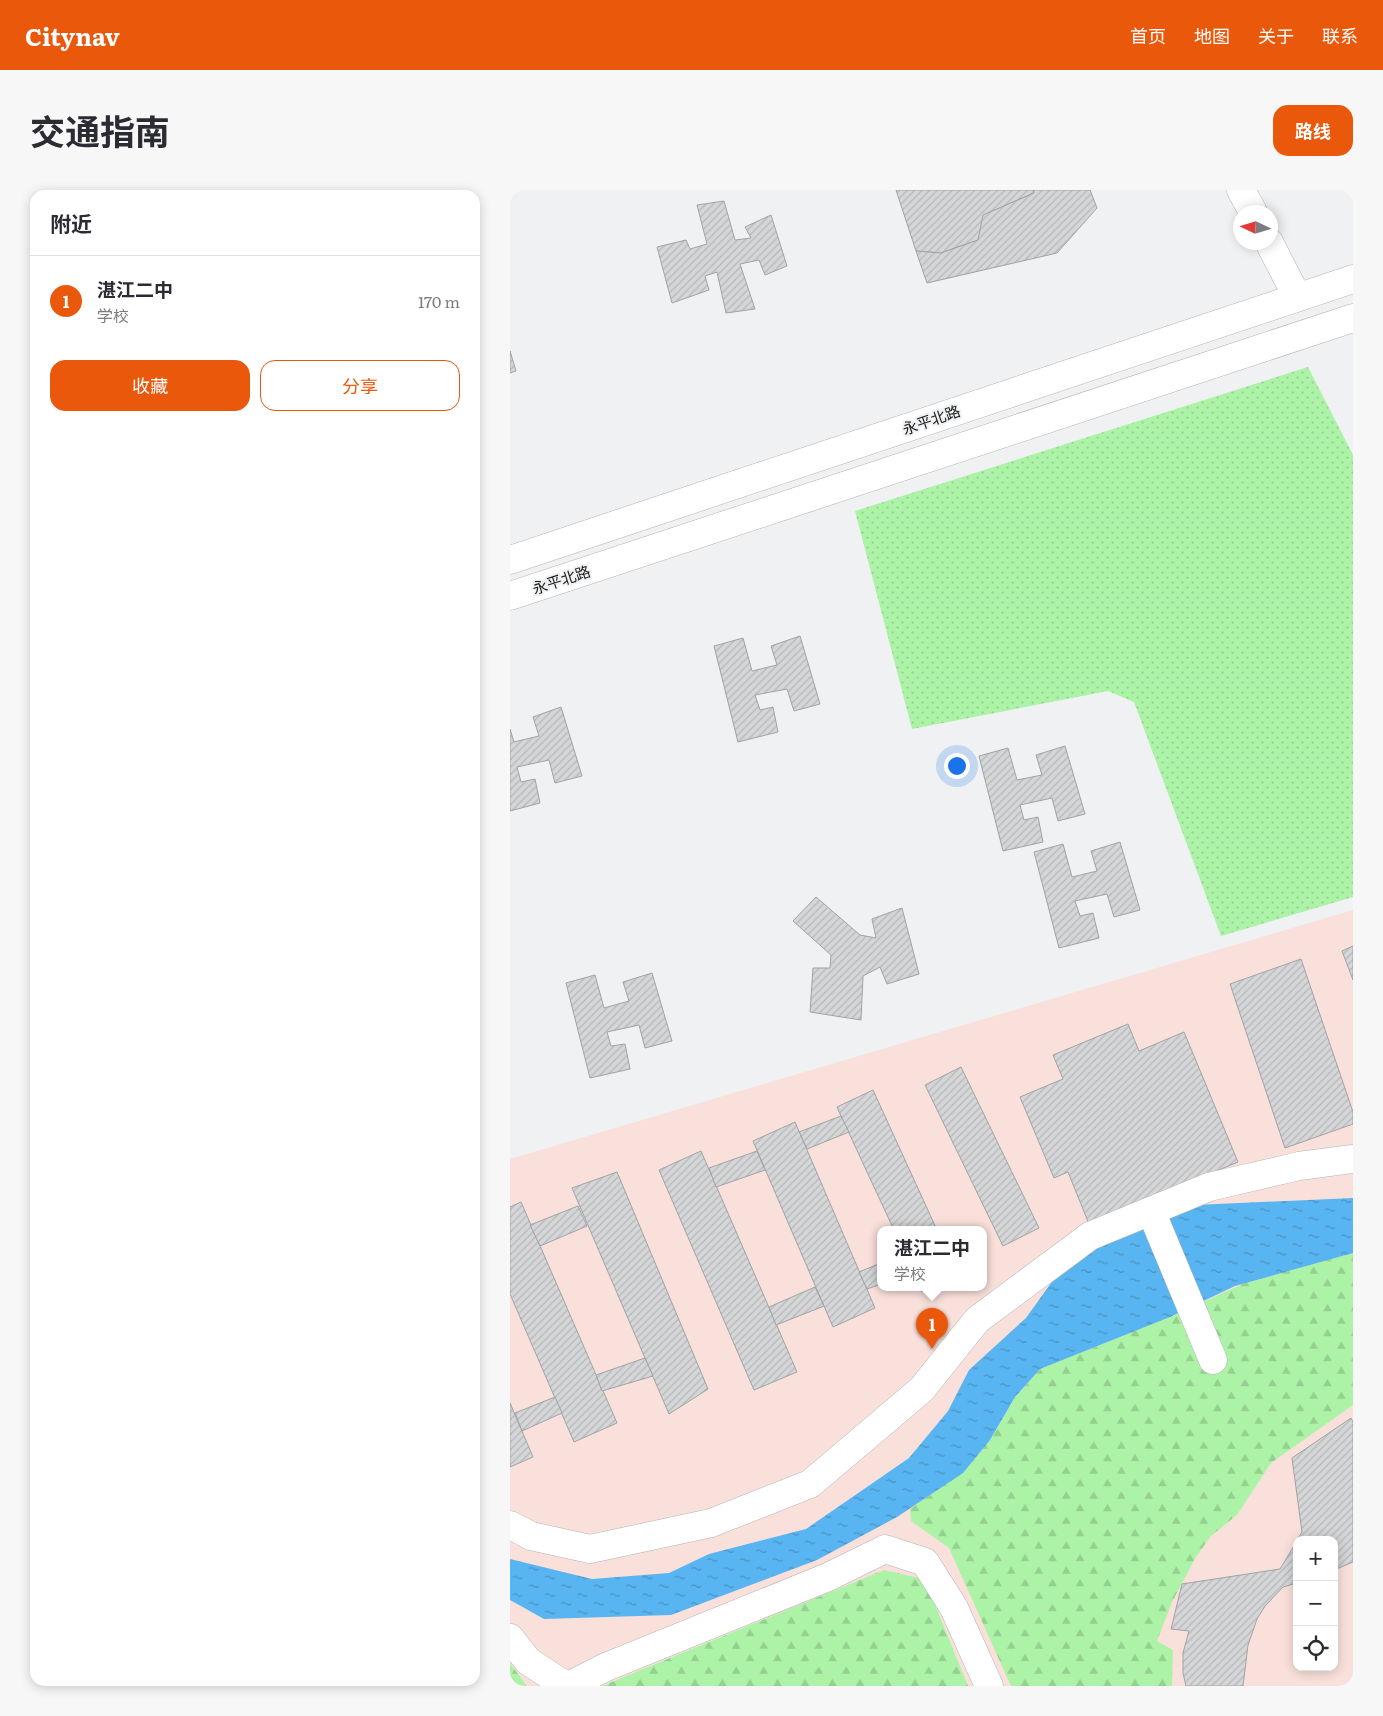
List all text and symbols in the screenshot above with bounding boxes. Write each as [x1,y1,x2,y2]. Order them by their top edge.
text: Citynav [25,18,120,53]
text: 首页 [1130,22,1166,49]
text: 地图 [1194,22,1230,49]
text: 关于 [1258,22,1294,49]
text: 联系 [1322,22,1358,49]
text: 交通指南 [30,104,170,156]
button: 路线 [1273,105,1353,156]
north arrow [1233,205,1278,250]
text: 附近 [50,207,92,238]
text: 湛江二中 [97,275,173,303]
text: 1 [63,289,69,313]
text: 170 m [418,289,460,313]
text: 学校 [97,303,129,327]
button: 收藏 [50,360,250,411]
button: 分享 [260,360,460,411]
street label: 永平北路 [899,398,963,440]
street label: 永平北路 [529,559,593,599]
your location [944,753,970,779]
popup [877,1226,987,1291]
text: 湛江二中 [894,1233,970,1261]
text: 学校 [894,1261,926,1285]
pin: 1 [916,1308,948,1349]
map controls [1293,1536,1338,1671]
button: + [1293,1536,1338,1581]
button: − [1293,1581,1338,1626]
button: locate [1293,1626,1338,1671]

